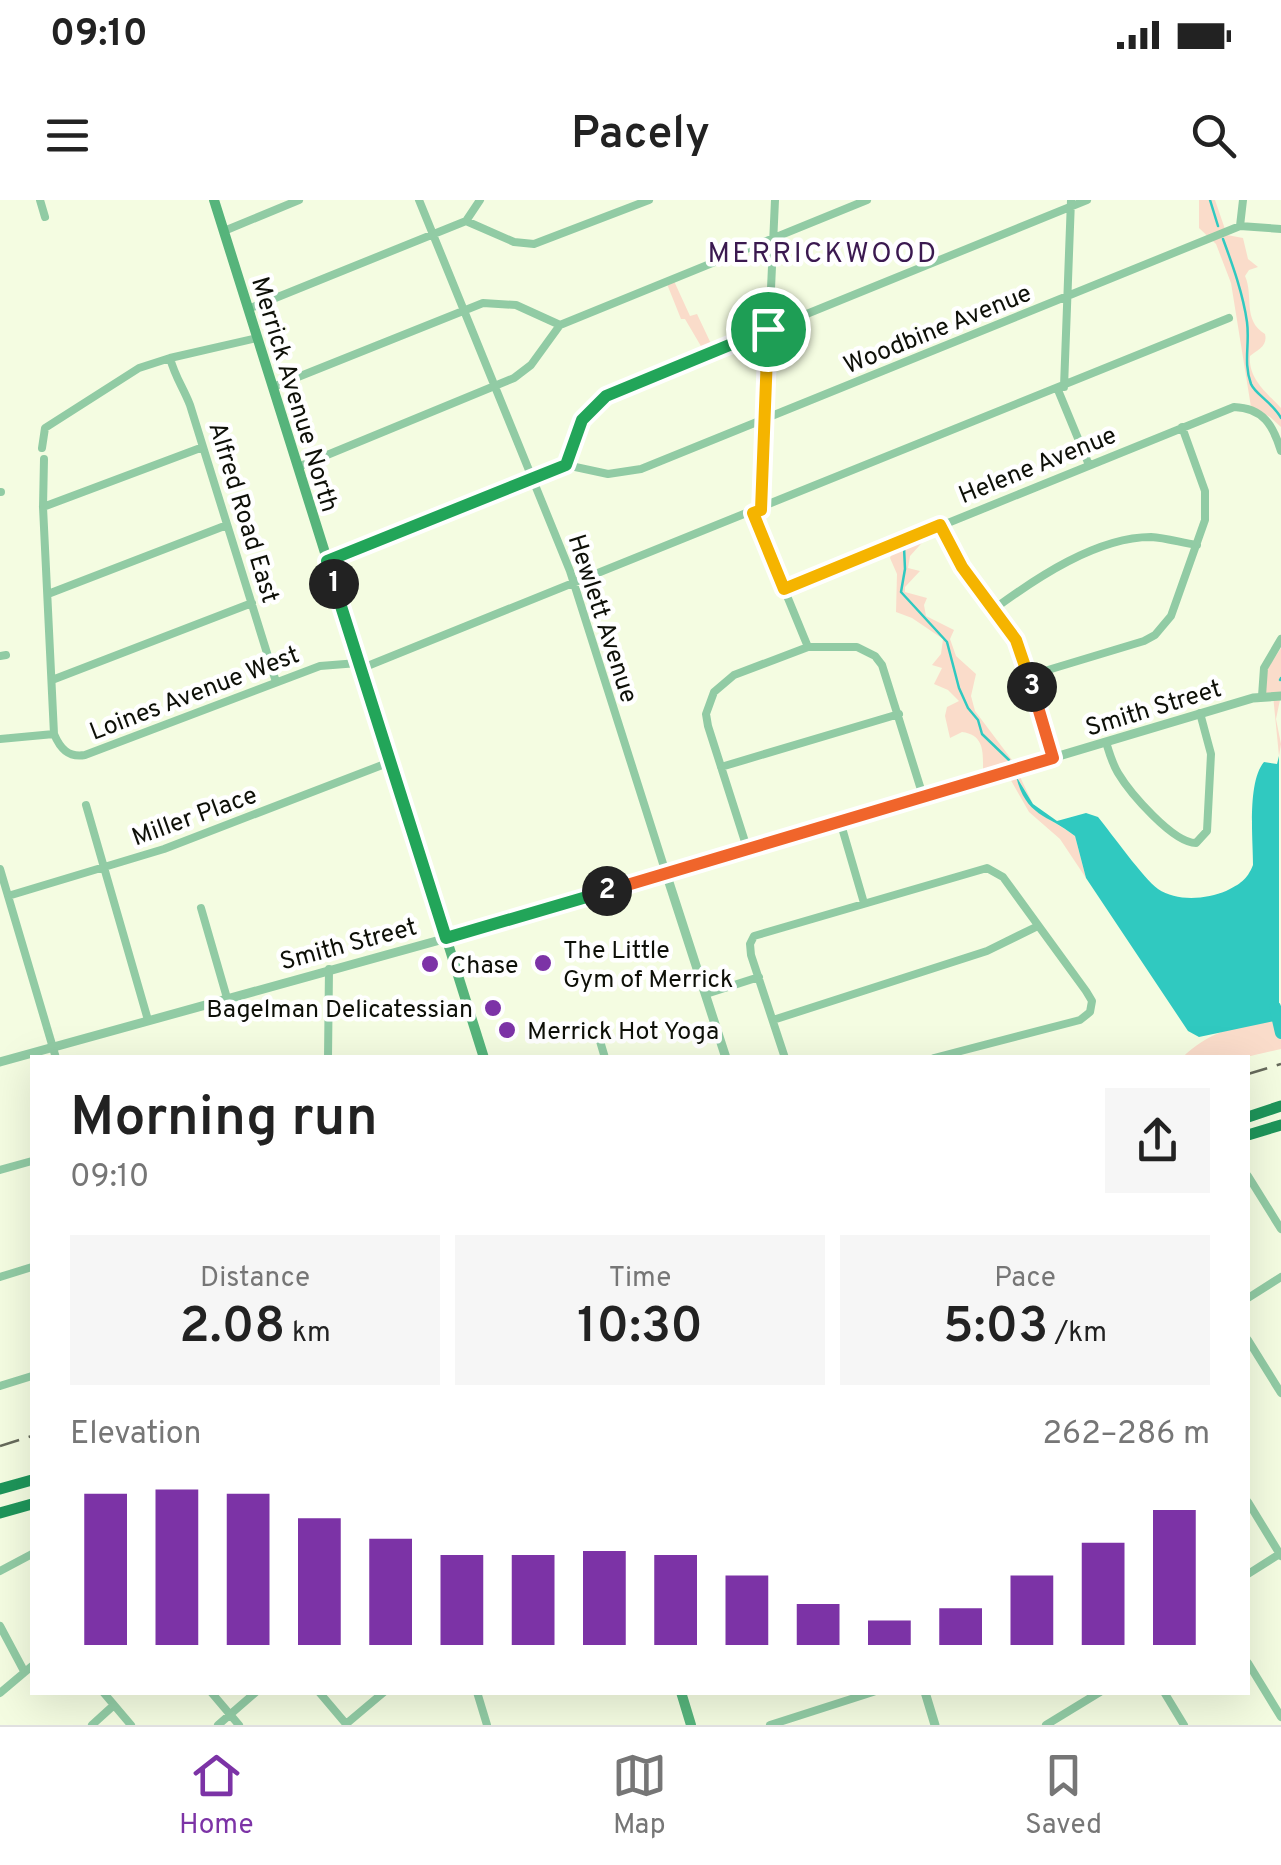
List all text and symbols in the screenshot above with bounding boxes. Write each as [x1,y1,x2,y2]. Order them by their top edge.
text: 09:10 [50,11,148,60]
text: Pacely [571,107,710,164]
icon: menu [40,108,95,163]
icon: search [1186,108,1241,163]
district label: MERRICKWOOD [707,237,939,273]
street label: Merrick Avenue North [242,273,344,516]
street label: Woodbine Avenue [839,278,1037,383]
pin [726,287,811,372]
icon: arrive [741,302,796,357]
street label: Alfred Road East [199,419,285,607]
street label: Helene Avenue [954,421,1122,513]
street label: Hewlett Avenue [559,531,643,707]
pin: 1 [309,559,359,609]
text: 1 [328,566,340,602]
street label: Loines Avenue West [86,640,304,750]
pin: 3 [1007,662,1057,712]
text: 3 [1024,669,1040,705]
street label: Smith Street [1082,674,1226,746]
street label: Miller Place [128,780,262,855]
pin: 2 [582,866,632,916]
text: 2 [598,873,616,909]
street label: Smith Street [277,912,421,980]
place label: The Little Gym of Merrick [563,936,733,997]
place label: Chase [450,951,518,983]
marker: The Little Gym of Merrick [532,952,554,974]
marker: Chase [419,953,441,975]
place label: Bagelman Delicatessian [206,995,473,1027]
marker: Bagelman Delicatessian [482,997,504,1019]
place label: Merrick Hot Yoga [527,1017,719,1049]
marker: Merrick Hot Yoga [496,1019,518,1041]
text: Morning run [70,1085,378,1155]
button: share [1105,1088,1210,1193]
text: 09:10 [70,1158,149,1198]
text: Distance [200,1261,310,1297]
text: Time [609,1261,671,1297]
text: Pace [994,1261,1056,1297]
text: 2.08 [179,1297,285,1360]
text: 10:30 [577,1297,703,1360]
text: 5:03 [943,1297,1048,1360]
text: km [285,1316,331,1352]
text: /km [1048,1316,1107,1352]
text: Elevation [70,1415,202,1455]
text: 262–286 m [1043,1415,1210,1455]
tab: Home [179,1748,253,1844]
tab: Map [612,1748,667,1844]
tab: Saved [1025,1748,1102,1844]

